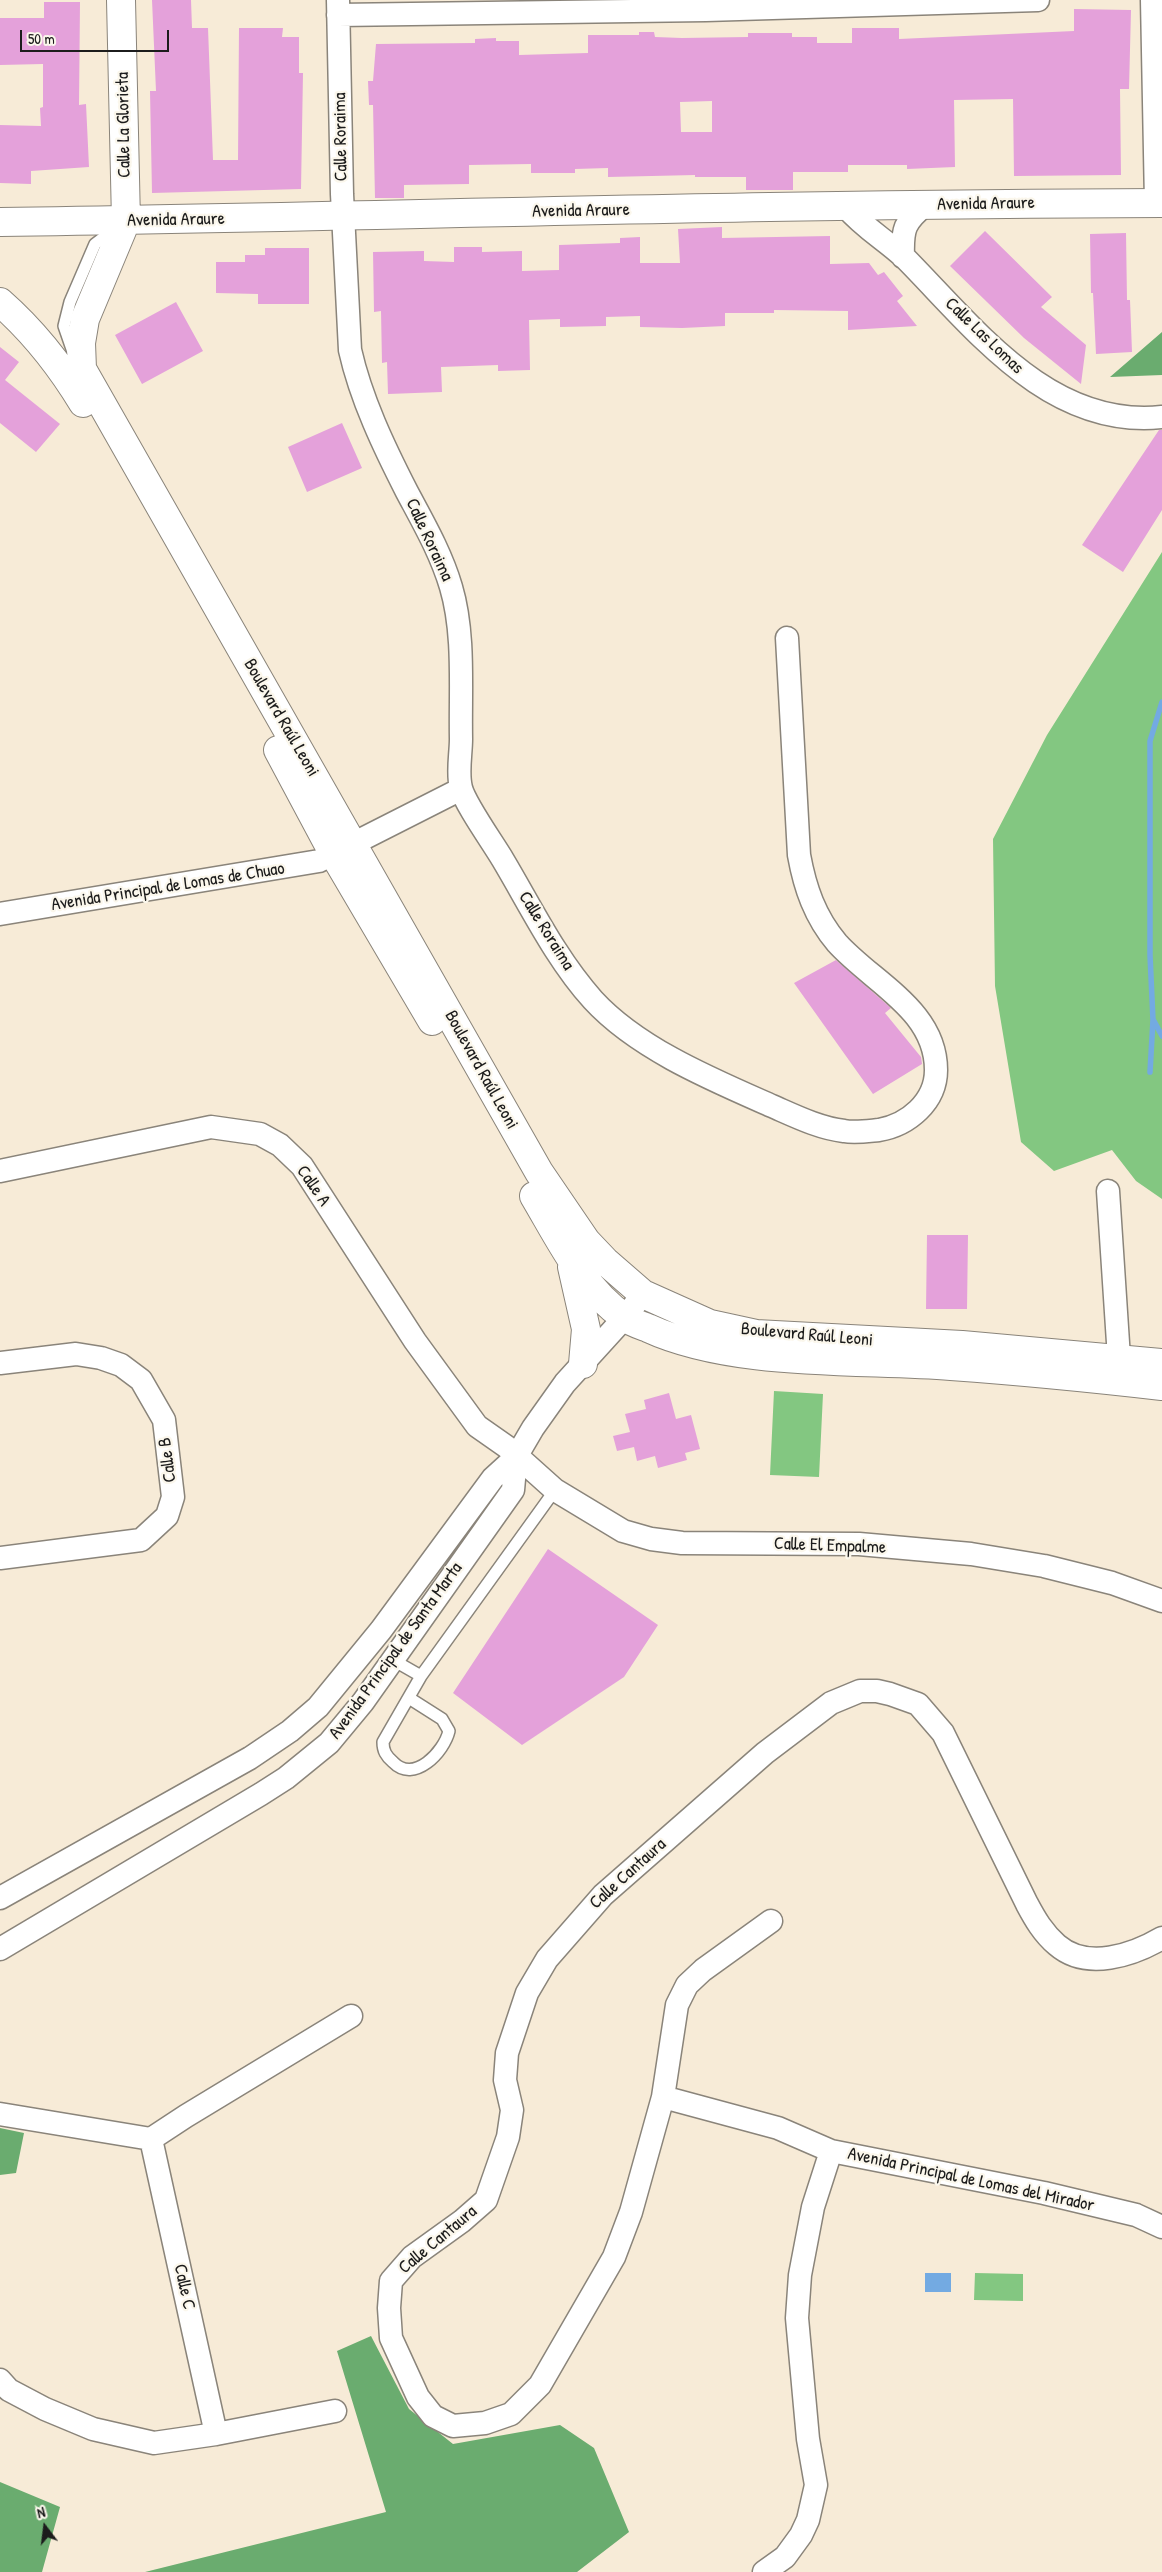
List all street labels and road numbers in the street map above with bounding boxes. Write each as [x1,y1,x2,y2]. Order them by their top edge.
street label: Calle La Glorieta [112,72,136,178]
street label: Calle Roraima [329,92,353,182]
street label: Avenida Araure [937,192,1035,216]
street label: Avenida Araure [532,199,630,223]
street label: Avenida Araure [127,208,225,232]
street label: Calle Las Lomas [940,293,1028,379]
street label: Calle Roraima [400,495,458,585]
street label: Boulevard Raúl Leoni [239,655,323,781]
street label: Avenida Principal de Lomas de Chuao [50,858,286,916]
street label: Calle Roraima [513,888,579,974]
street label: Boulevard Raúl Leoni [439,1007,523,1133]
street label: Calle A [291,1161,335,1211]
street label: Boulevard Raúl Leoni [740,1318,874,1352]
street label: Calle B [155,1436,181,1484]
street label: Calle El Empalme [774,1533,886,1559]
street label: Avenida Principal de Santa Marta [325,1558,467,1744]
street label: Calle Cantaura [585,1834,671,1914]
street label: Avenida Principal de Lomas del Mirador [846,2143,1096,2217]
street label: Calle Cantaura [394,2201,482,2279]
street label: Calle C [169,2262,199,2312]

